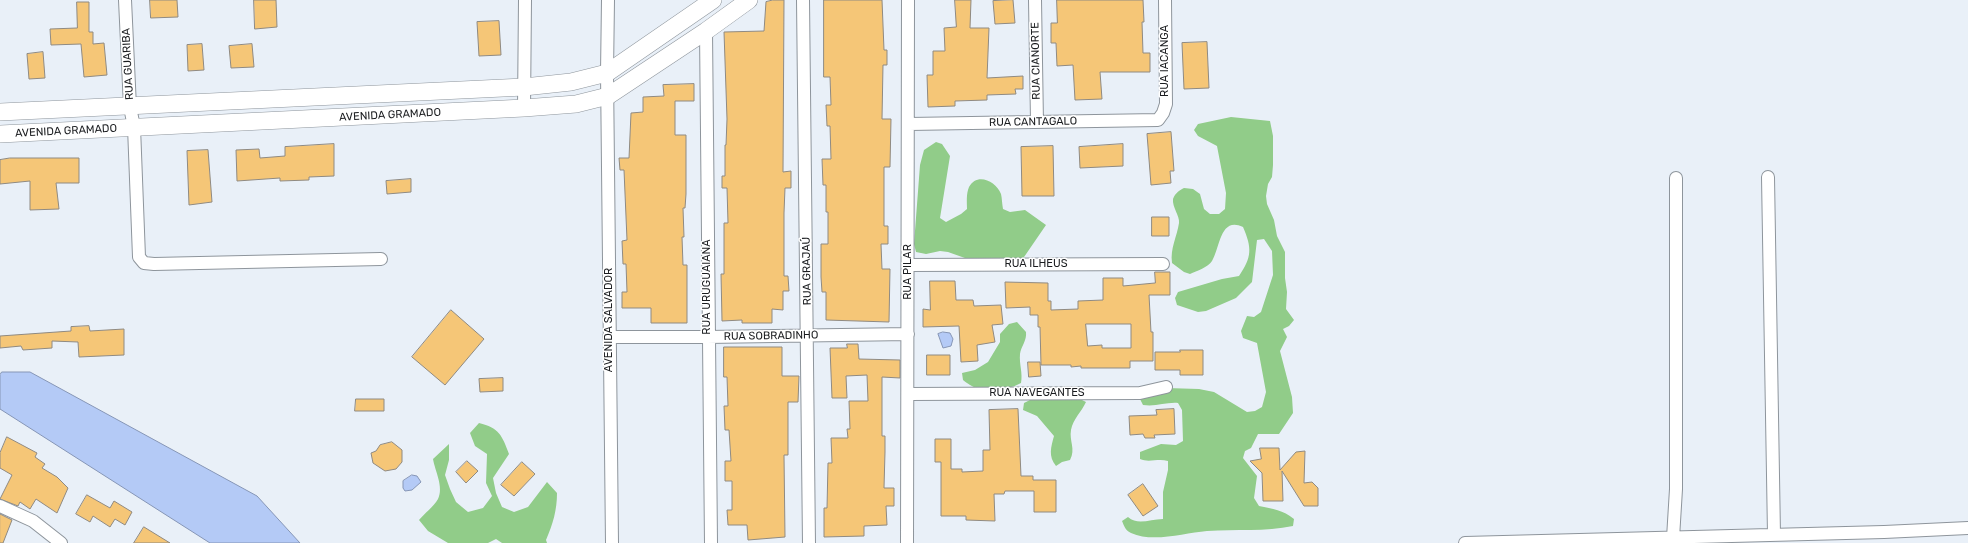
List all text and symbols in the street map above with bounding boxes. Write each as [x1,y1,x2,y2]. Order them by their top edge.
street label: RUA CIANORTE [1029,22,1043,100]
street label: RUA IACANGA [1158,25,1172,97]
street label: RUA GUARIBA [120,28,136,100]
street label: AVENIDA GRAMADO [339,106,441,124]
street label: RUA CANTAGALO [989,115,1077,129]
street label: AVENIDA GRAMADO [15,122,117,140]
street label: RUA GRAJAÚ [800,237,814,305]
street label: RUA URUGUAIANA [700,239,714,335]
street label: RUA PILAR [901,244,915,300]
street label: RUA ILHEUS [1004,257,1068,271]
street label: AVENIDA SALVADOR [602,268,616,372]
street label: RUA SOBRADINHO [724,329,818,343]
street label: RUA NAVEGANTES [989,386,1085,400]

